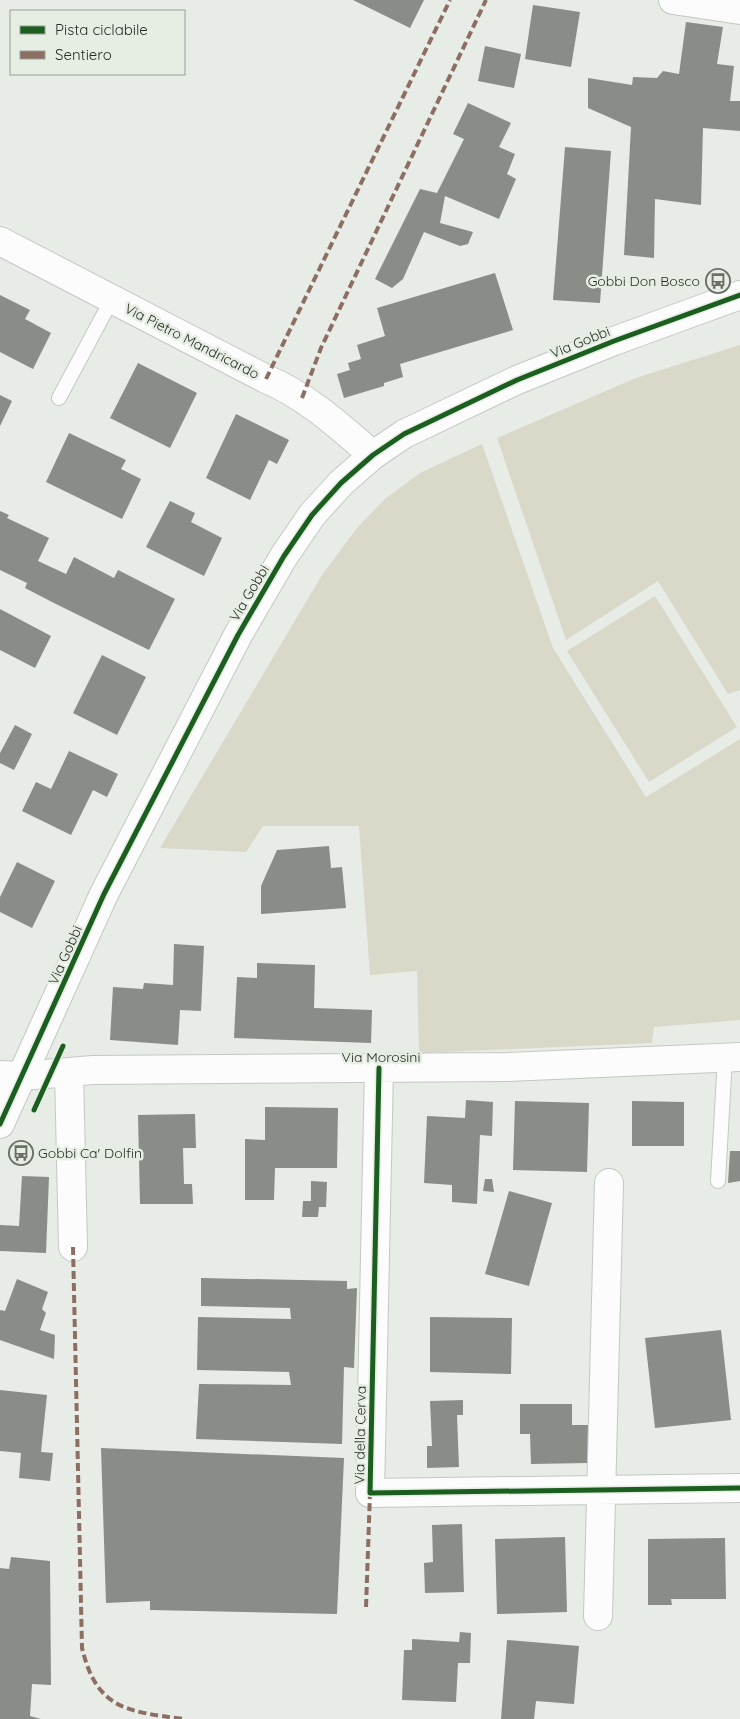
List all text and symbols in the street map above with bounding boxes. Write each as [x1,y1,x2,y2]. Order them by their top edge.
legend [10,10,185,75]
text: Pista ciclabile [55,20,148,39]
text: Sentiero [55,45,112,64]
bus stop icon: Gobbi Don Bosco [705,268,731,294]
place label: Gobbi Don Bosco [588,272,700,290]
street label: Via Pietro Mandricardo [122,299,262,383]
street label: Via Gobbi [548,322,612,362]
street label: Via Gobbi [225,561,273,625]
street label: Via Gobbi [44,923,86,987]
street label: Via Morosini [342,1048,420,1066]
bus stop icon: Gobbi Ca' Dolfin [8,1140,34,1166]
place label: Gobbi Ca' Dolfin [38,1144,142,1162]
street label: Via della Cerva [350,1385,370,1485]

